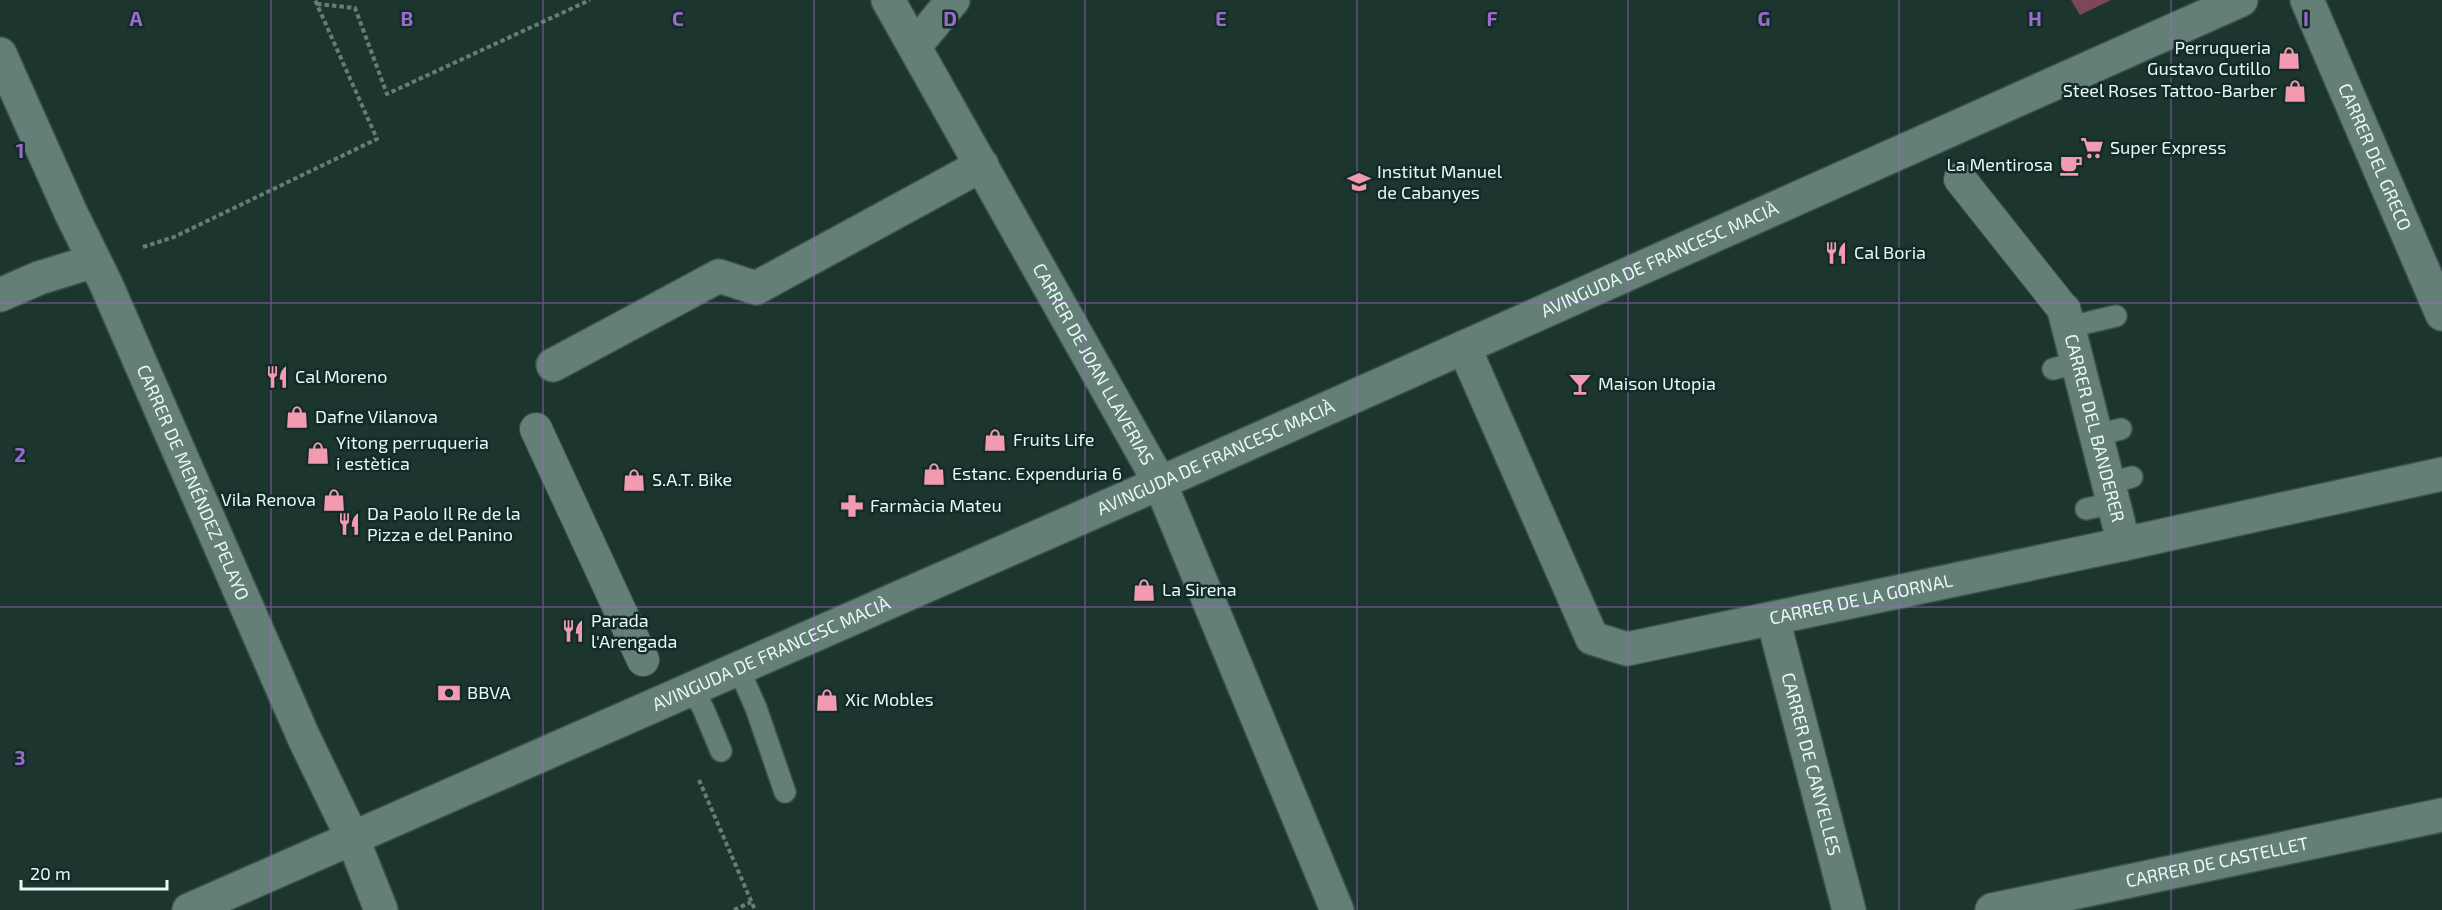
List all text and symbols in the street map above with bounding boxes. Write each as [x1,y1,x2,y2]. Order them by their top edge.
text: A [129,6,143,30]
text: B [401,6,413,30]
text: C [672,6,684,30]
text: D [943,6,957,30]
text: E [1215,6,1227,30]
text: F [1486,6,1498,30]
text: G [1758,6,1770,30]
text: H [2028,6,2042,30]
text: I [2303,6,2309,30]
place label: Perruqueria Gustavo Cutillo [2147,36,2271,79]
shop icon: Perruqueria Gustavo Cutillo [2276,45,2302,71]
shop icon: Steel Roses Tattoo-Barber [2282,78,2308,104]
place label: Steel Roses Tattoo-Barber [2063,79,2277,101]
street label: CARRER DEL GRECO [2334,80,2417,234]
supermarket icon: Super Express [2079,135,2105,161]
place label: Super Express [2110,136,2226,158]
text: 1 [16,138,24,162]
cafe icon: La Mentirosa [2058,152,2084,178]
place label: La Mentirosa [1946,153,2053,175]
place label: Institut Manuel de Cabanyes [1377,160,1503,203]
school or university icon: Institut Manuel de Cabanyes [1346,169,1372,195]
street label: AVINGUDA DE FRANCESC MACIÀ [1537,196,1782,321]
restaurant icon: Cal Boria [1823,240,1849,266]
place label: Cal Boria [1854,241,1926,263]
street label: CARRER DE JOAN LLAVERIAS [1028,259,1160,468]
street label: CARRER DEL BANDERER [2061,332,2130,524]
street label: CARRER DE MENÉNDEZ PELAYO [133,361,255,603]
restaurant icon: Cal Moreno [264,364,290,390]
place label: Cal Moreno [295,365,387,387]
bar icon: Maison Utopia [1567,371,1593,397]
place label: Maison Utopia [1598,372,1716,394]
street label: AVINGUDA DE FRANCESC MACIÀ [1093,394,1338,519]
shop icon: Dafne Vilanova [284,404,310,430]
place label: Dafne Vilanova [315,405,438,427]
shop icon: Fruits Life [982,427,1008,453]
place label: Fruits Life [1013,428,1094,450]
place label: Yitong perruqueria i estètica [336,431,489,474]
shop icon: Yitong perruqueria i estètica [305,440,331,466]
text: 2 [14,442,26,466]
shop icon: Estanc. Expenduria 6 [921,461,947,487]
place label: Estanc. Expenduria 6 [952,462,1122,484]
shop icon: S.A.T. Bike [621,467,647,493]
place label: S.A.T. Bike [652,468,732,490]
shop icon: Vila Renova [321,487,347,513]
place label: Vila Renova [221,488,316,510]
pharmacy icon: Farmàcia Mateu [839,493,865,519]
place label: Farmàcia Mateu [870,494,1002,516]
place label: Da Paolo Il Re de la Pizza e del Panino [367,502,521,545]
restaurant icon: Da Paolo Il Re de la Pizza e del Panino [336,511,362,537]
street label: CARRER DE LA GORNAL [1767,568,1955,629]
shop icon: La Sirena [1131,577,1157,603]
place label: La Sirena [1162,578,1237,600]
street label: AVINGUDA DE FRANCESC MACIÀ [648,591,894,715]
place label: Parada l'Arengada [591,609,677,652]
restaurant icon: Parada l'Arengada [560,618,586,644]
street label: CARRER DE CANYELLES [1777,670,1846,858]
bank icon: BBVA [436,680,462,706]
place label: BBVA [467,681,512,703]
shop icon: Xic Mobles [814,687,840,713]
place label: Xic Mobles [845,688,934,710]
text: 3 [14,745,26,769]
street label: CARRER DE CASTELLET [2123,831,2311,892]
scale bar [21,853,166,891]
text: 20 m [30,862,71,884]

